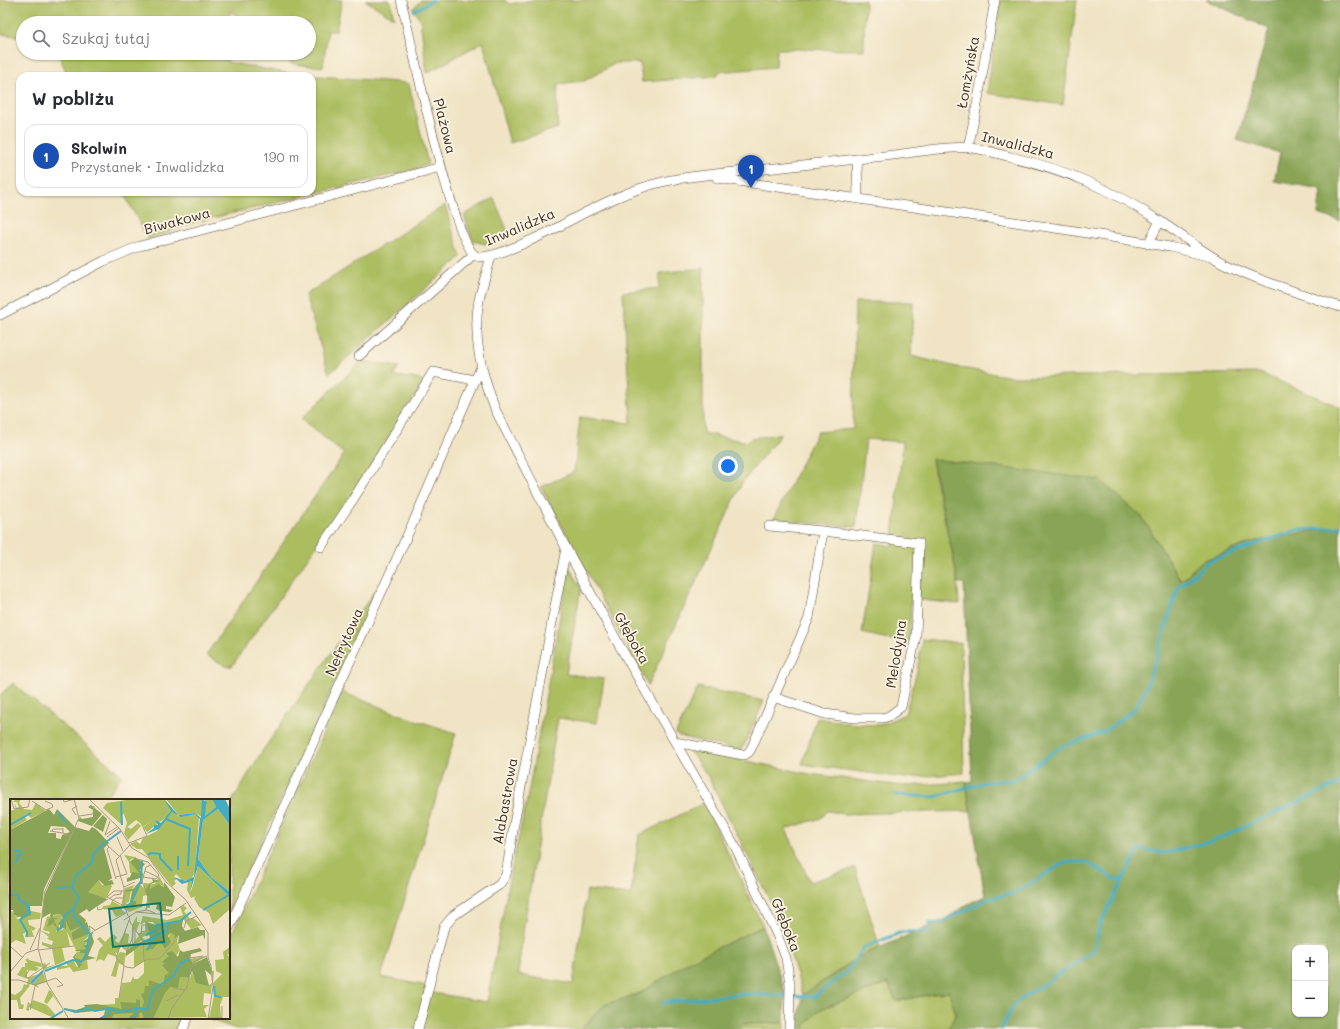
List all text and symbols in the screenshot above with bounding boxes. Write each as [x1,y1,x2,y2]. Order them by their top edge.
search box [16,16,316,60]
icon: search [30,27,52,49]
text: Szukaj tutaj [62,28,150,48]
street label: Łomżyńska [952,34,983,109]
text: W pobliżu [32,87,114,109]
street label: Plażowa [429,96,462,156]
street label: Inwalidzka [980,126,1056,163]
text: Skolwin [71,138,127,158]
text: 1 [43,148,49,165]
text: 190 m [263,148,299,165]
pin: 1 [738,155,764,188]
text: Przystanek · Inwalidzka [71,158,225,175]
street label: Biwakowa [142,203,212,238]
street label: Inwalidzka [482,203,558,250]
your location [718,456,738,476]
street label: Nefrytowa [320,605,367,679]
street label: Głęboka [610,608,655,667]
street label: Melodyjna [881,618,910,689]
street label: Alabastrowa [488,756,521,846]
inset map [10,799,230,1019]
street label: Głęboka [767,895,806,955]
map controls [1292,945,1328,1017]
button: + [1292,945,1328,981]
button: − [1292,981,1328,1017]

